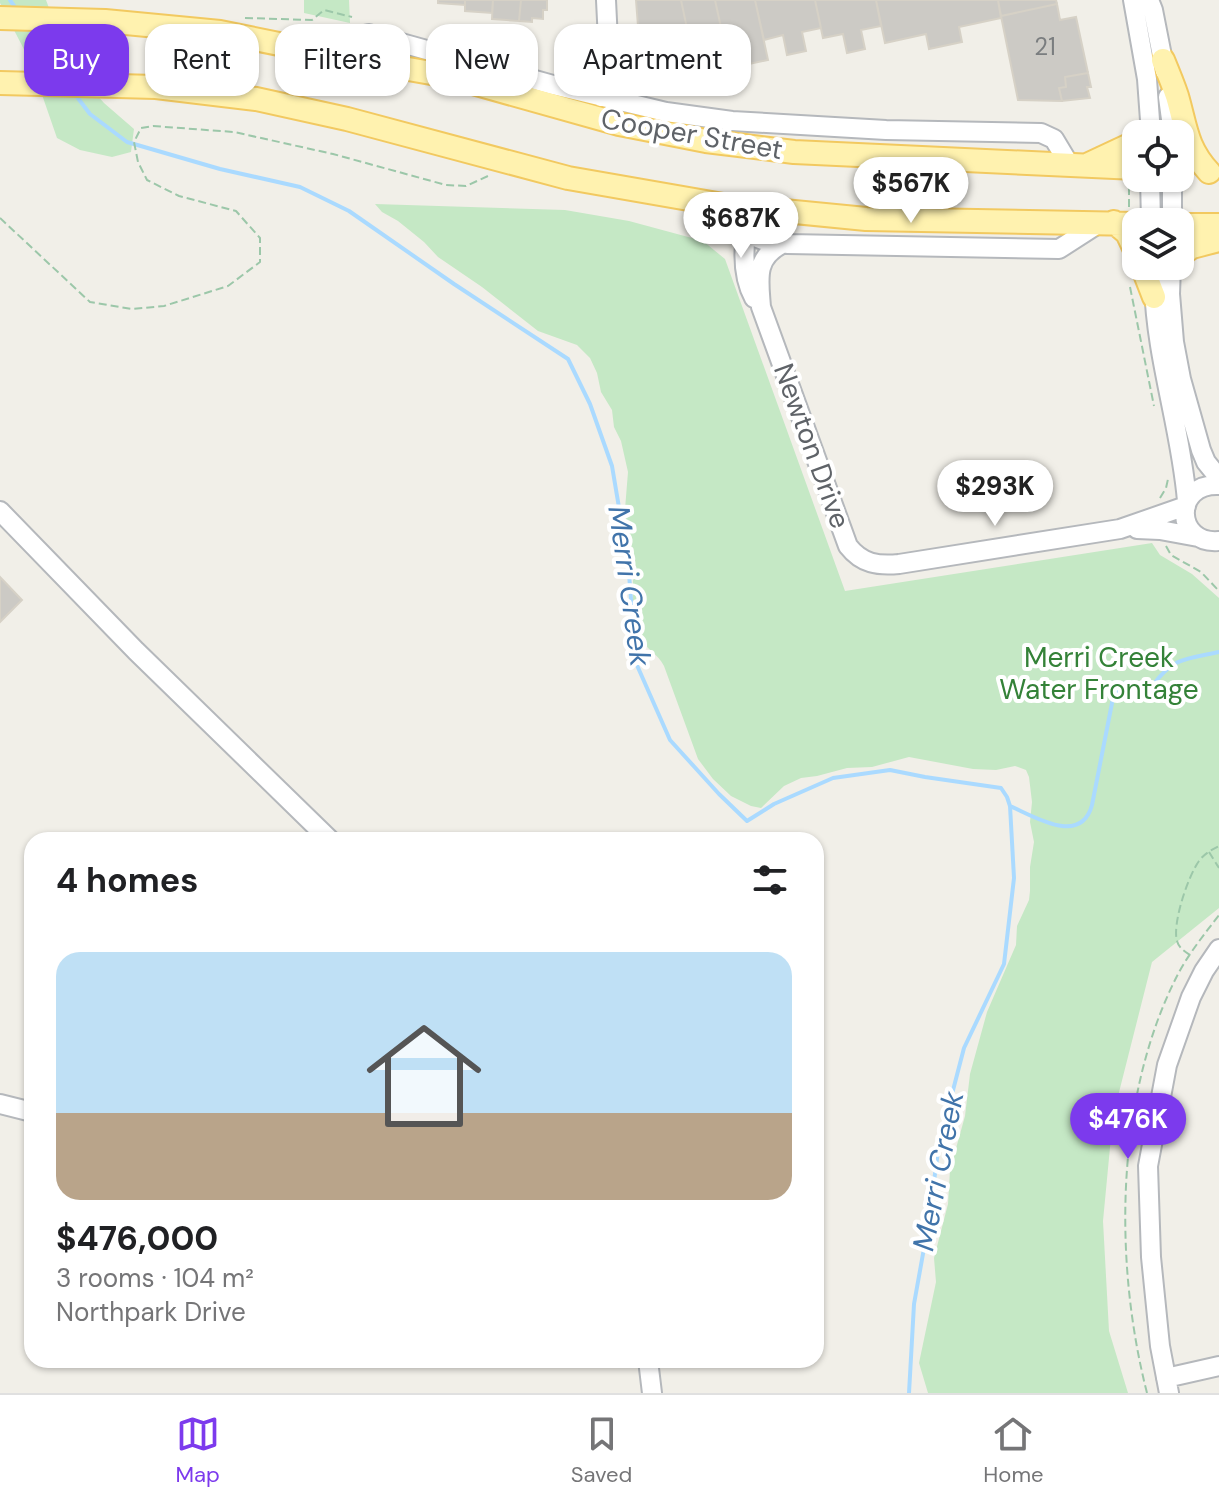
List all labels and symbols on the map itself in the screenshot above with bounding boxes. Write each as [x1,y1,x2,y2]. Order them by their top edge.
house number: 21 [1034,31,1056,62]
street label: Cooper Street [598,100,786,168]
pin: $567K [855,157,967,225]
pin: $687K [685,192,797,260]
street label: Newton Drive [765,358,859,534]
pin: $293K [939,460,1051,528]
water label: Merri Creek [599,503,661,670]
park label: Merri Creek Water Frontage [999,639,1199,708]
water label: Merri Creek [903,1087,973,1254]
pin: $476K [1072,1093,1184,1161]

